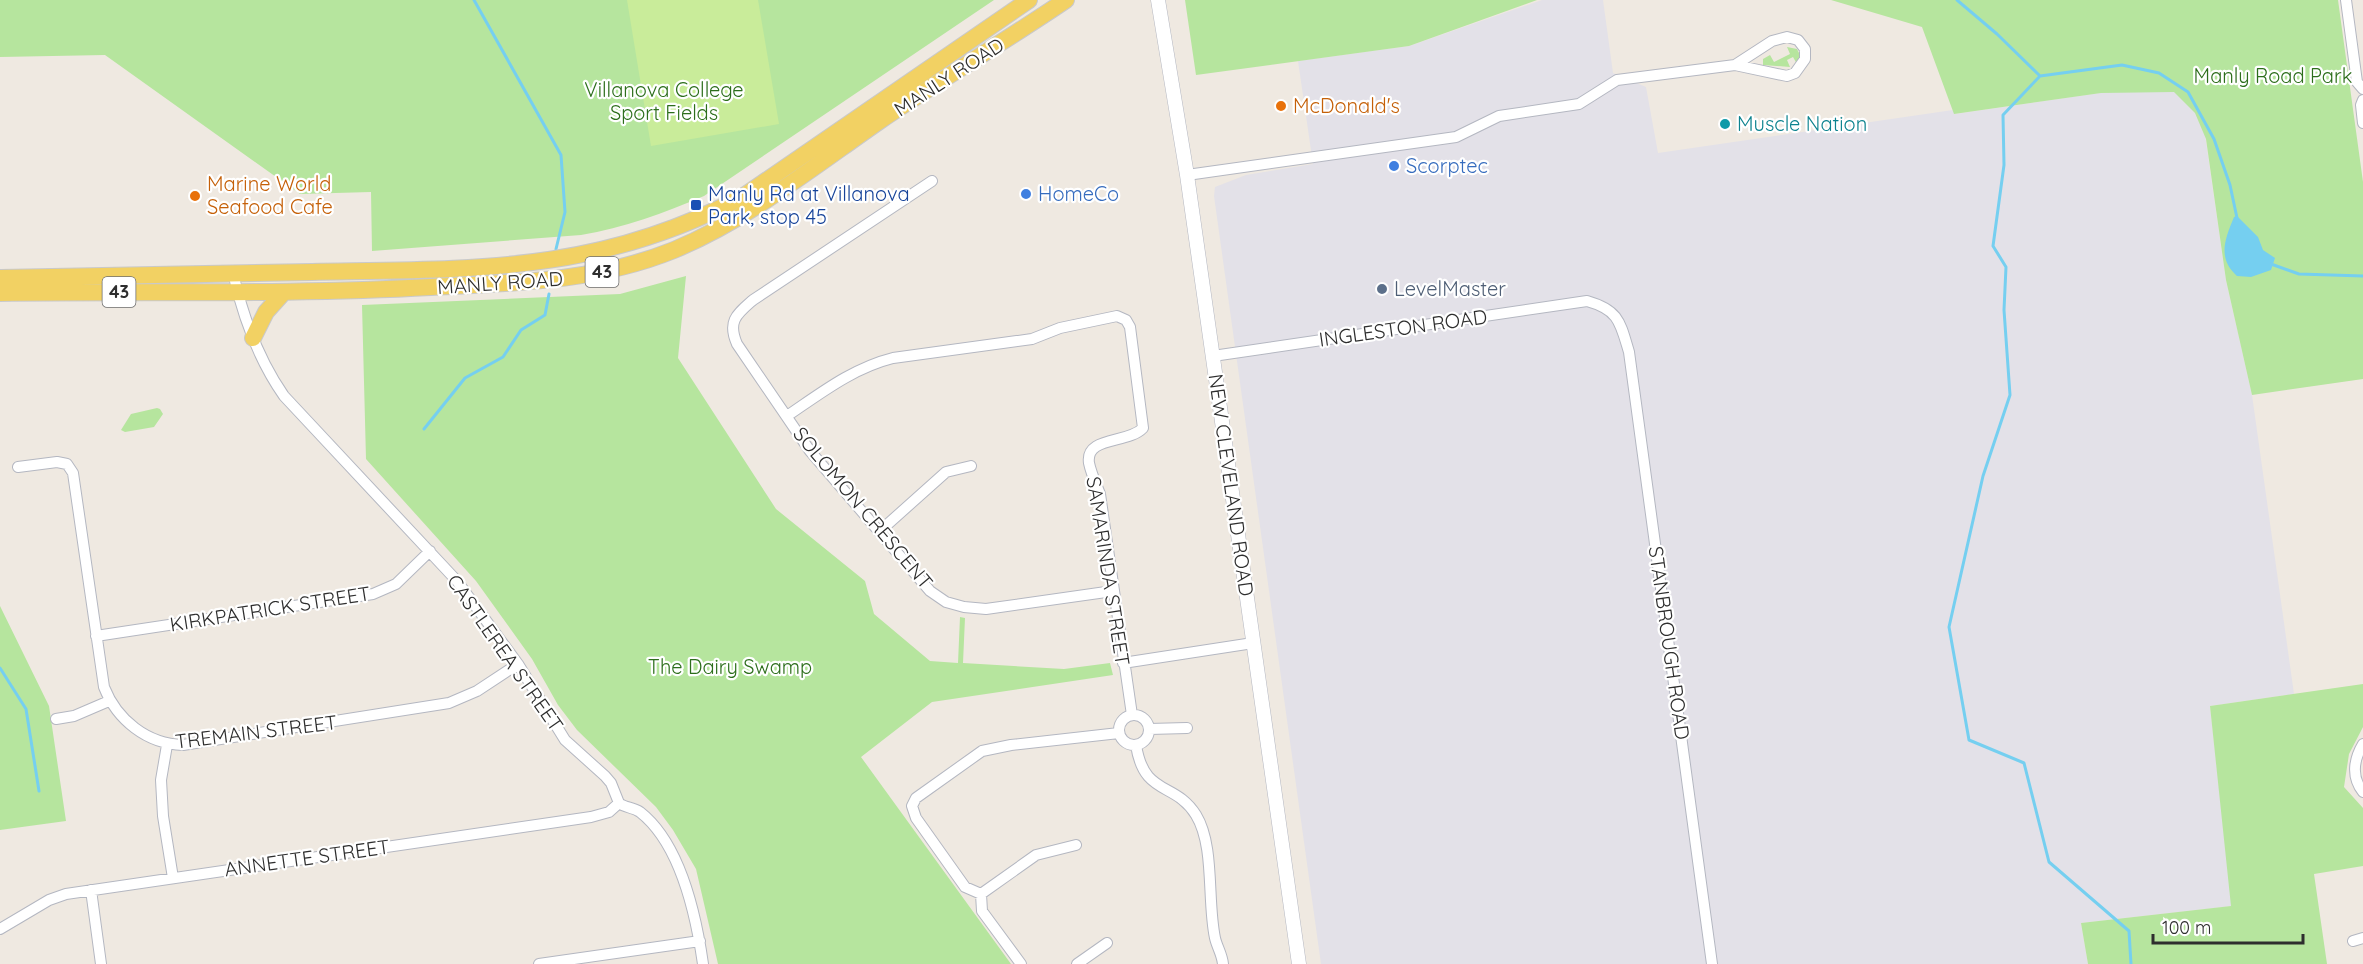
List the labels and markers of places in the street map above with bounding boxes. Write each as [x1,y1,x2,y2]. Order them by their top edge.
place label: McDonald's [1293,93,1400,118]
marker: McDonald's [1274,99,1288,113]
place label: Muscle Nation [1737,111,1867,136]
marker: Muscle Nation [1718,117,1732,131]
place label: Scorptec [1406,153,1488,178]
marker: Scorptec [1387,159,1401,173]
place label: Marine World Seafood Cafe [207,171,333,219]
place label: Manly Rd at Villanova Park, stop 45 [708,181,910,229]
place label: HomeCo [1038,181,1119,206]
marker: HomeCo [1019,187,1033,201]
marker: Marine World Seafood Cafe [188,189,202,203]
marker: Manly Rd at Villanova Park, stop 45 [689,198,703,212]
place label: LevelMaster [1394,276,1506,301]
marker: LevelMaster [1375,282,1389,296]

